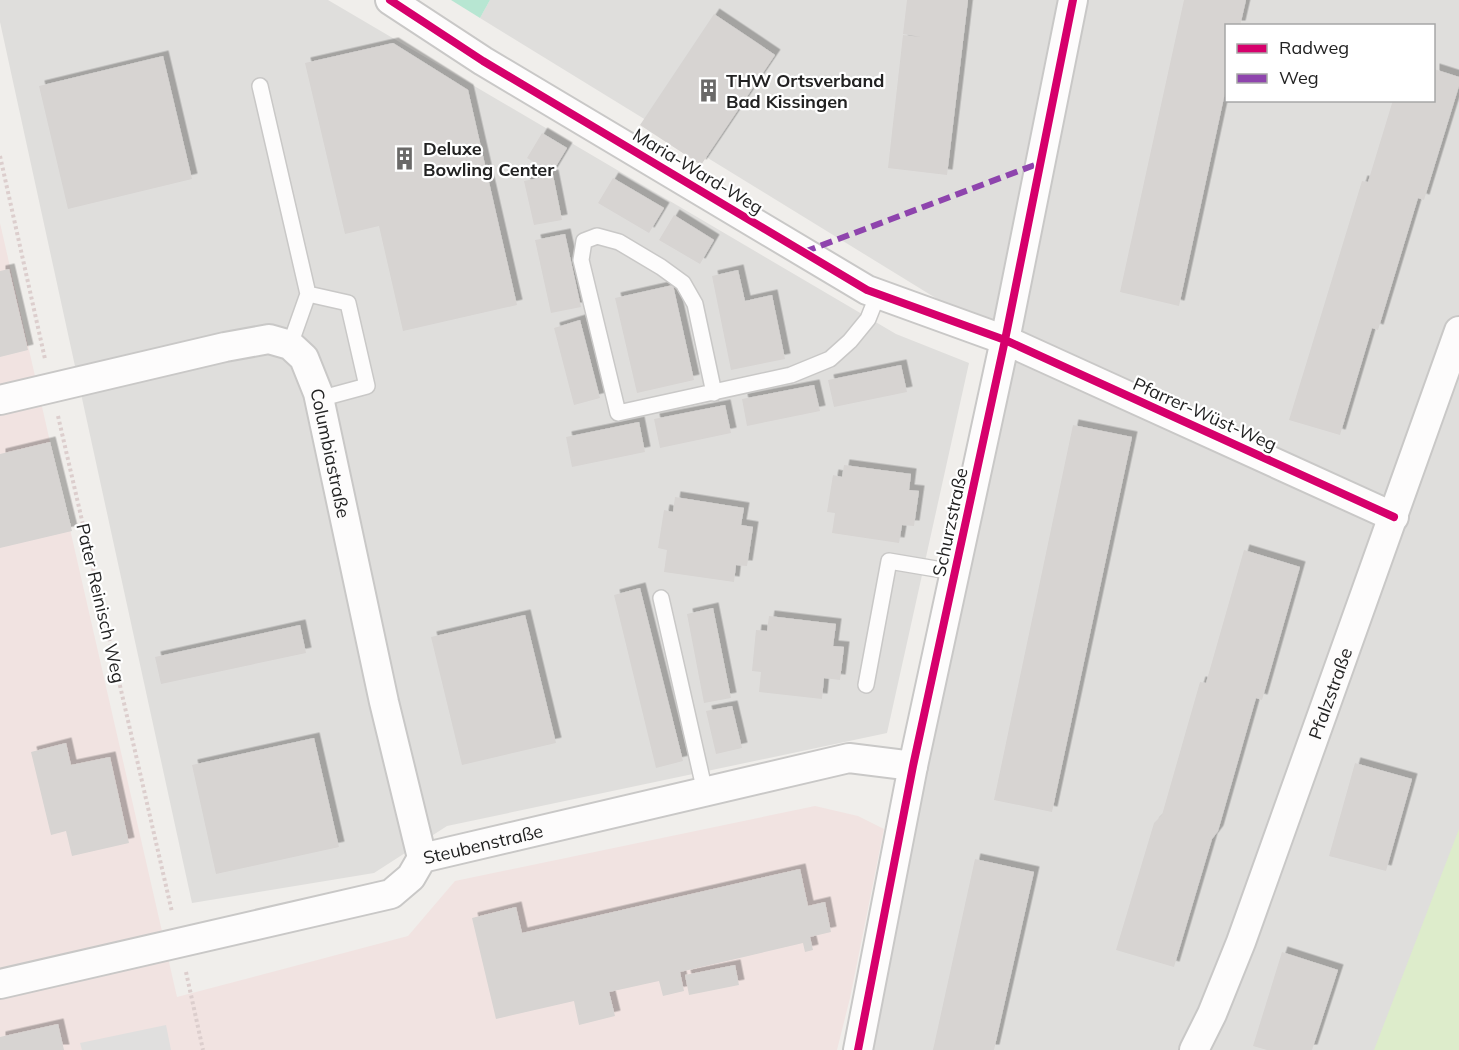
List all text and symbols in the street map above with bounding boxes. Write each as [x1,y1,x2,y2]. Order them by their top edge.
legend [1225,24,1435,102]
text: Radweg [1279,36,1349,59]
text: Weg [1279,66,1319,89]
place label: THW Ortsverband Bad Kissingen [726,69,884,113]
building icon: THW Ortsverband Bad Kissingen [695,77,721,103]
street label: Maria-Ward-Weg [629,123,767,219]
place label: Deluxe Bowling Center [423,137,555,181]
building icon: Deluxe Bowling Center [392,145,418,171]
street label: Pfarrer-Wüst-Weg [1129,372,1281,456]
street label: Columbiastraße [306,386,356,520]
street label: Schurzstraße [927,466,973,578]
street label: Pater Reinisch Weg [71,521,131,685]
street label: Pfalzstraße [1303,644,1357,742]
street label: Steubenstraße [421,819,545,869]

